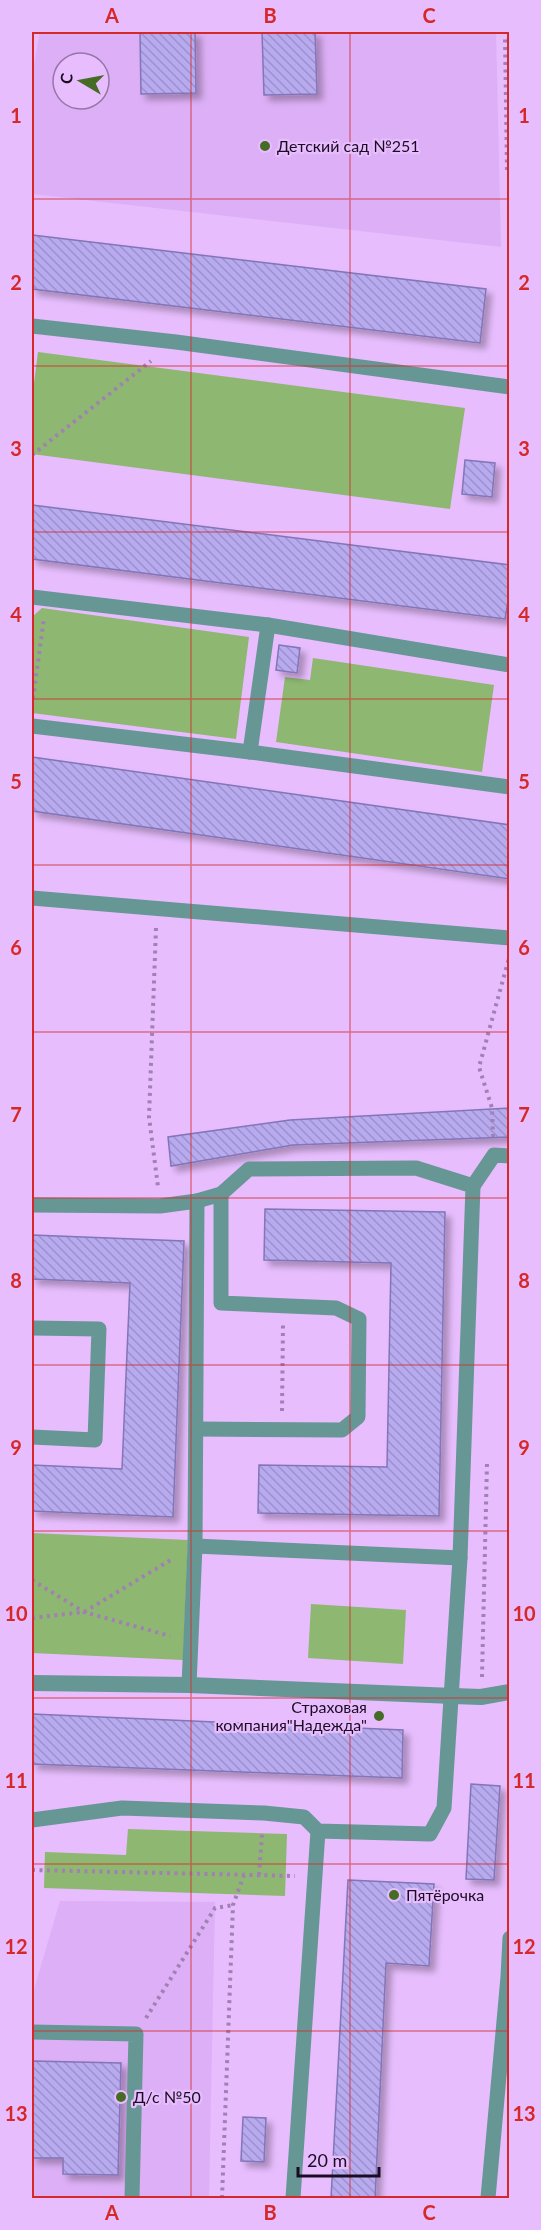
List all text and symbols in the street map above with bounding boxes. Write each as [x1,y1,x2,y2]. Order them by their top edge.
text: A [104,3,119,27]
text: B [263,3,277,27]
text: C [422,3,436,27]
north arrow [51,51,111,111]
text: С [55,71,76,85]
text: 1 [10,103,22,127]
text: 1 [518,103,530,127]
place label: Детский сад №251 [277,136,420,155]
marker: Детский сад №251 [258,139,272,153]
text: 2 [10,270,22,294]
text: 2 [518,270,530,294]
text: 3 [10,436,22,460]
text: 3 [518,436,530,460]
text: 4 [10,602,22,626]
text: 4 [518,602,530,626]
text: 5 [10,769,22,793]
text: 5 [518,769,530,793]
text: 6 [10,935,22,959]
text: 6 [518,935,530,959]
text: 7 [10,1102,22,1126]
text: 7 [518,1102,530,1126]
text: 8 [10,1268,22,1292]
text: 8 [518,1268,530,1292]
text: 9 [10,1435,22,1459]
text: 9 [518,1435,530,1459]
text: 10 [4,1601,28,1625]
text: 10 [512,1601,536,1625]
place label: Страховая компания"Надежда" [215,1697,367,1734]
marker: Страховая компания"Надежда" [372,1709,386,1723]
text: 11 [4,1768,28,1792]
text: 11 [512,1768,536,1792]
place label: Пятёрочка [406,1885,484,1904]
marker: Пятёрочка [387,1888,401,1902]
text: 12 [4,1934,28,1958]
text: 12 [512,1934,536,1958]
place label: Д/с №50 [133,2087,201,2106]
marker: Д/с №50 [114,2090,128,2104]
text: 13 [4,2101,28,2125]
text: 13 [512,2101,536,2125]
scale bar [298,2140,379,2178]
text: 20 m [307,2149,347,2171]
text: A [104,2200,119,2224]
text: B [263,2200,277,2224]
text: C [422,2200,436,2224]

